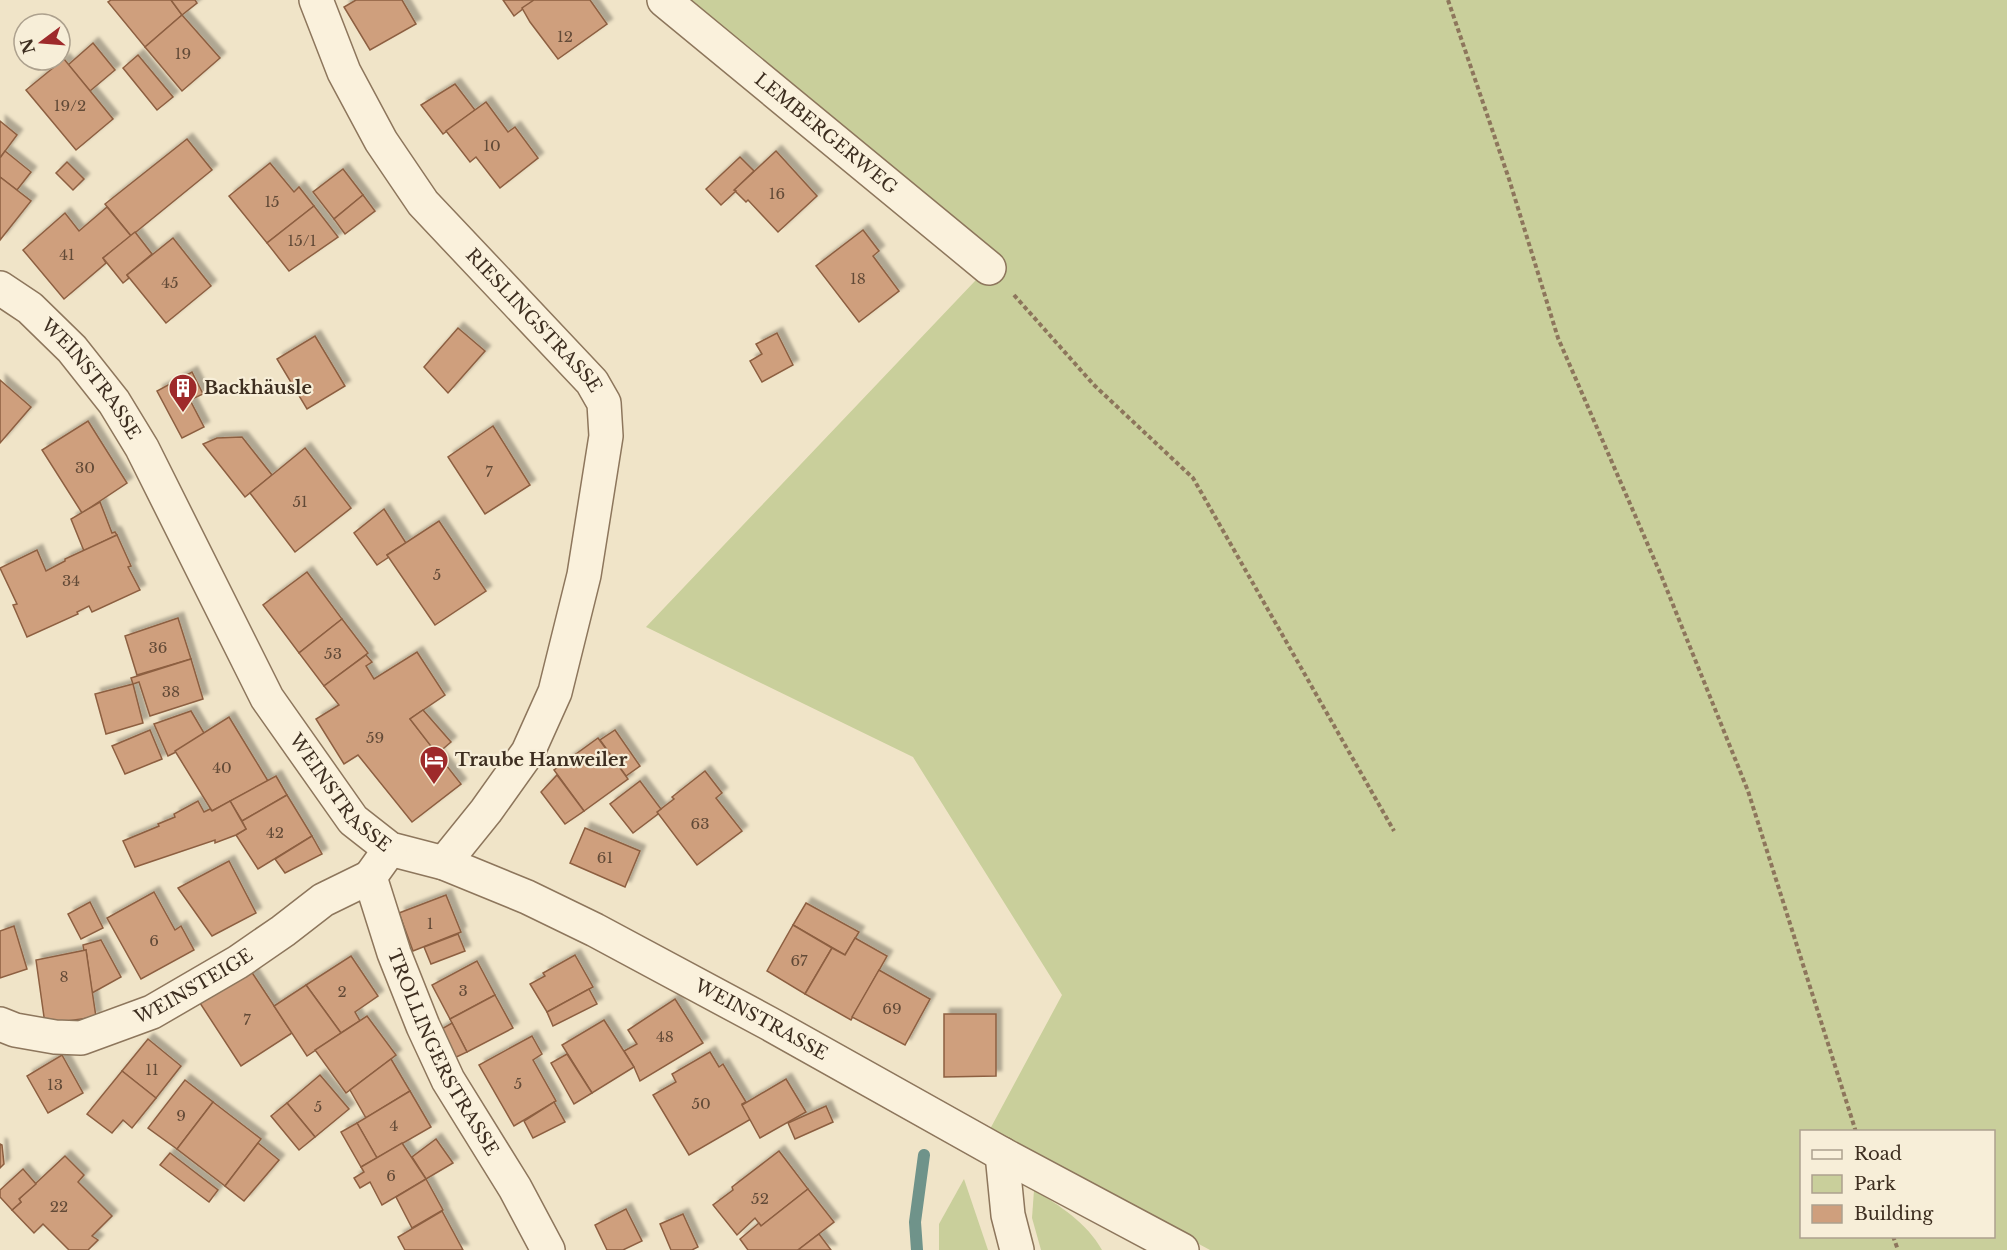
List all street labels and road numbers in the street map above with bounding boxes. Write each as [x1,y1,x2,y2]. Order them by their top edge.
street label: LEMBERGERWEG [750,68,902,199]
street label: RIESLINGSTRASSE [461,244,606,396]
street label: WEINSTRASSE [36,313,145,443]
street label: WEINSTRASSE [284,729,395,856]
street label: WEINSTEIGE [131,944,257,1029]
street label: TROLLINGERSTRASSE [383,946,503,1160]
street label: WEINSTRASSE [690,974,832,1065]

